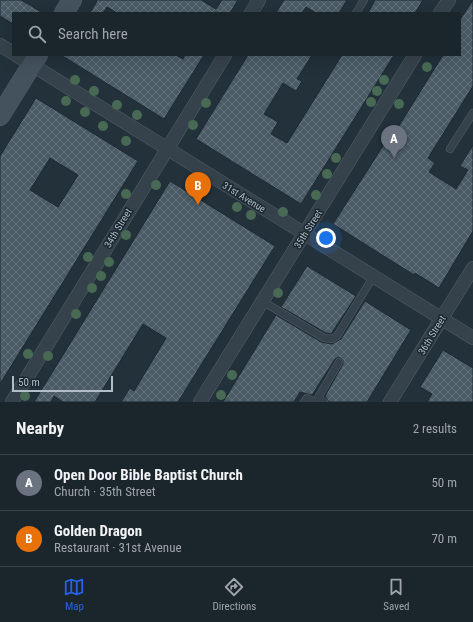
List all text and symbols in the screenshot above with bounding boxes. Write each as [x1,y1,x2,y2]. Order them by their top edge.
search box [12,12,461,56]
icon: search [26,23,48,45]
text: Search here [58,25,128,43]
pin: A [381,125,407,158]
pin: B [185,172,211,205]
street label: 31st Avenue [221,179,268,215]
street label: 34th Street [102,207,134,249]
street label: 35th Street [292,208,324,250]
your location [316,228,336,248]
street label: 36th Street [416,314,448,356]
scale bar [12,374,113,393]
text: 50 m [18,376,40,389]
text: Nearby [16,418,64,438]
text: 2 results [413,421,457,436]
text: Open Door Bible Baptist Church [54,466,243,484]
text: A [25,475,33,490]
text: 50 m [431,475,457,490]
text: Church · 35th Street [54,484,156,499]
text: Golden Dragon [54,522,142,540]
text: B [25,531,33,546]
text: 70 m [431,531,457,546]
text: Restaurant · 31st Avenue [54,540,182,555]
tab: Map [63,576,85,613]
tab: Directions [212,576,256,613]
tab: Saved [383,576,410,613]

